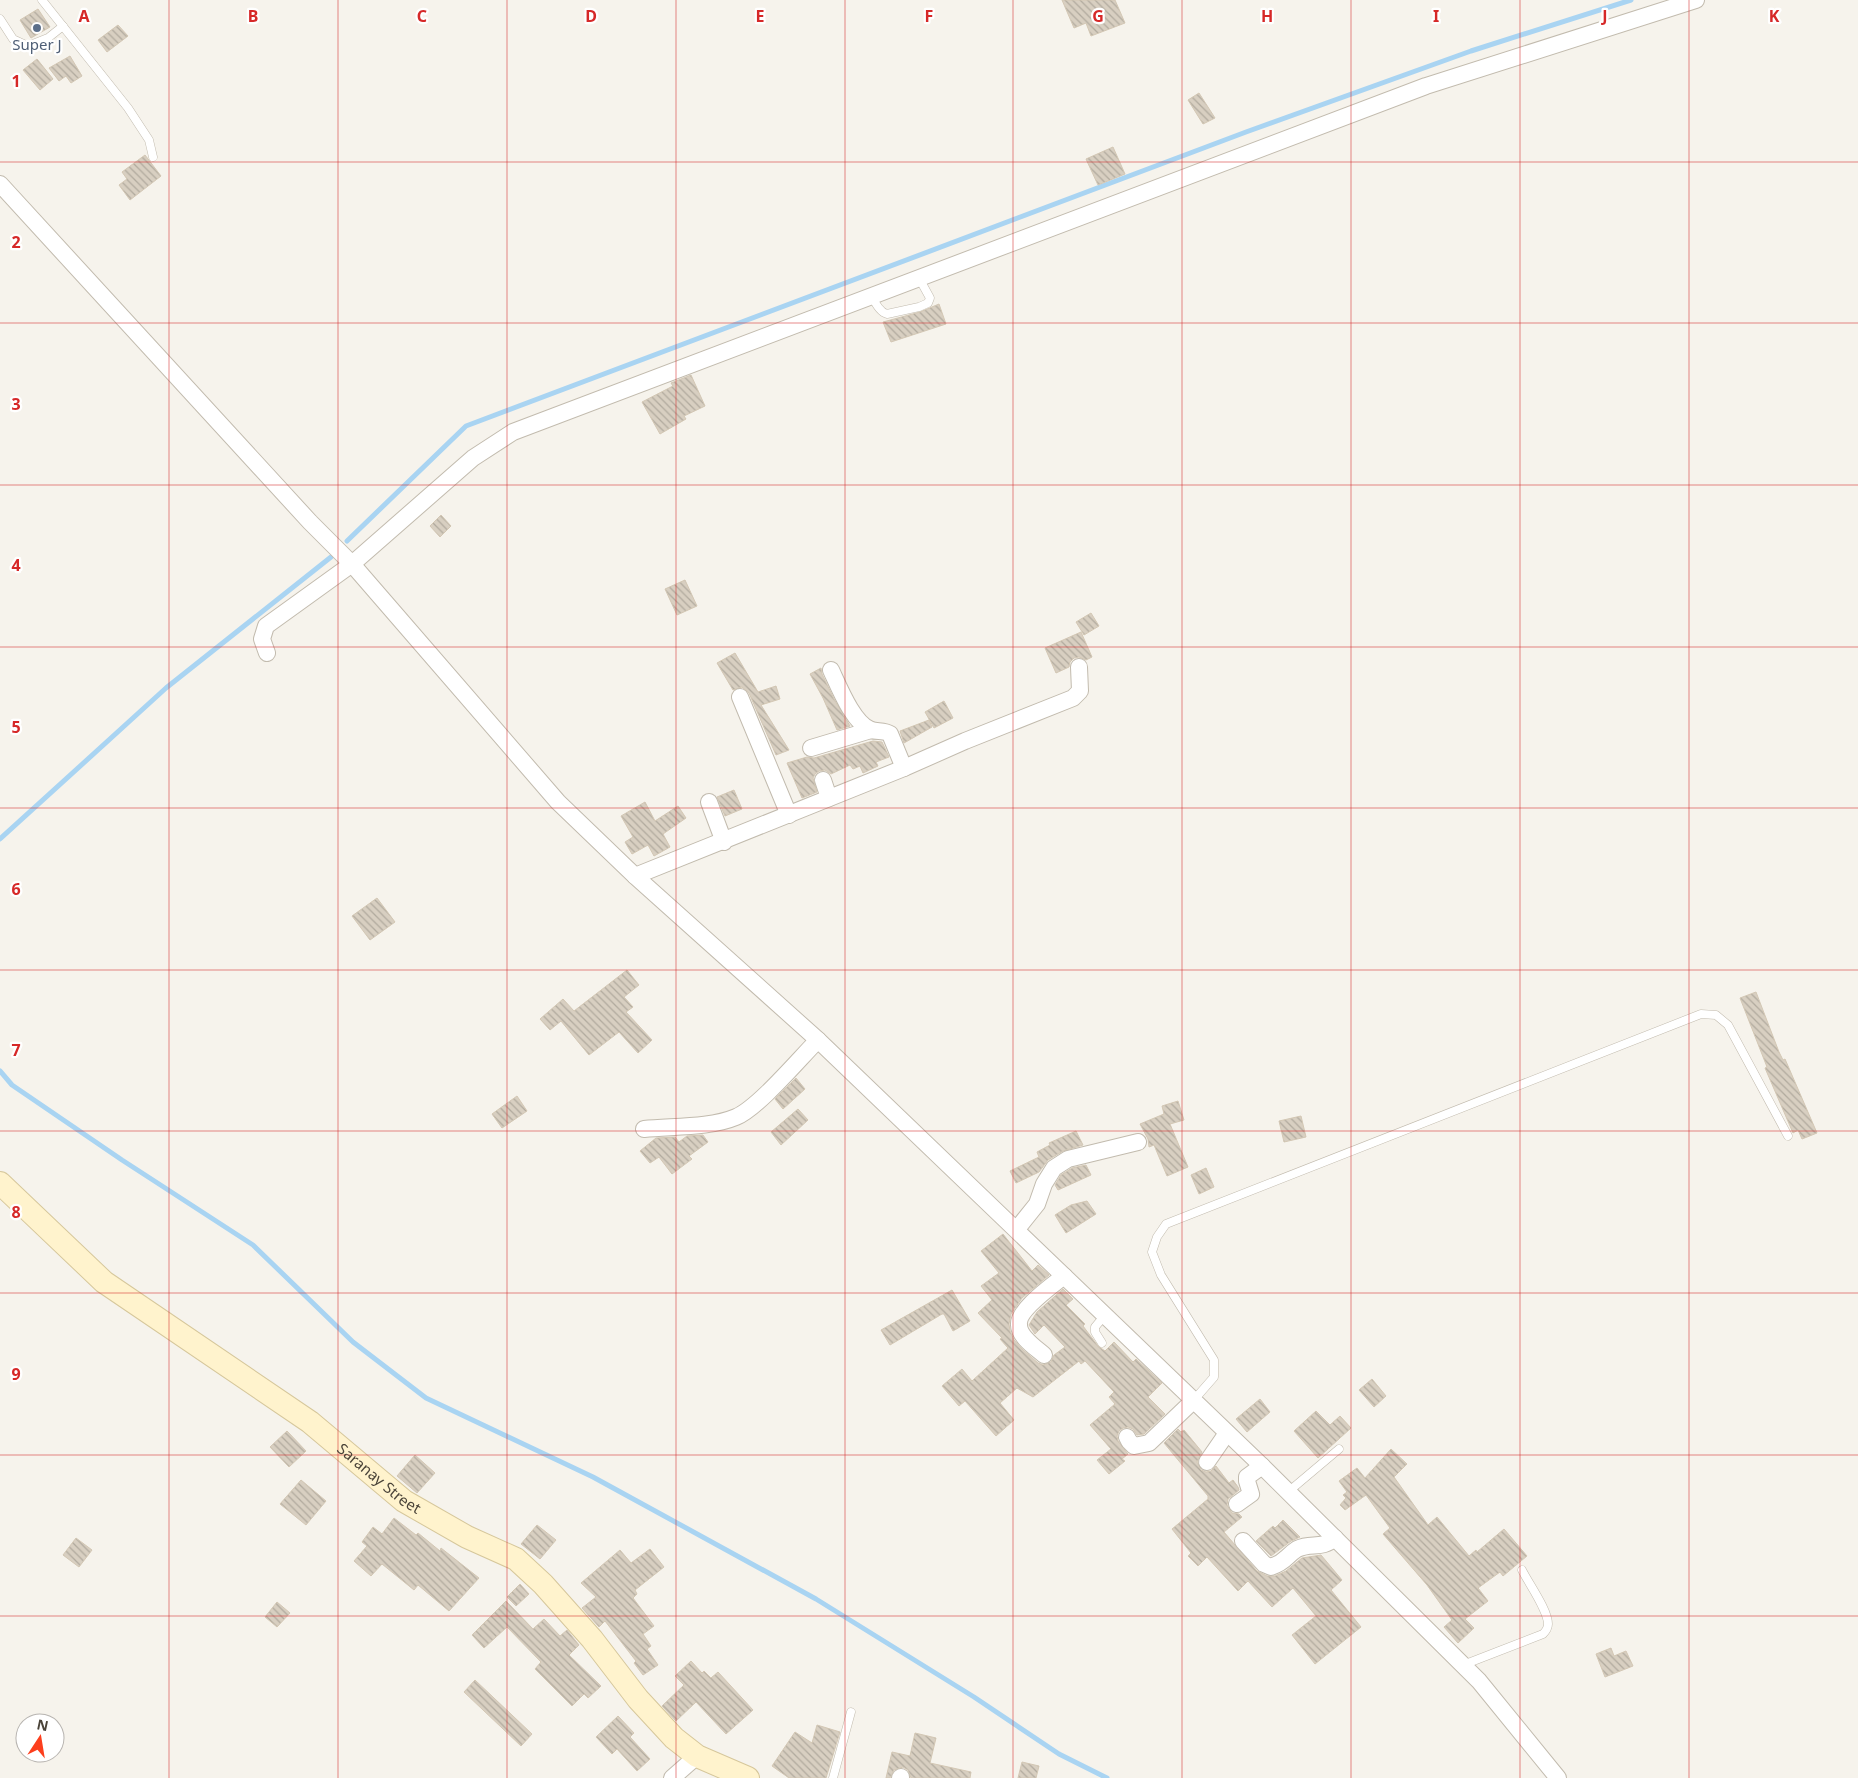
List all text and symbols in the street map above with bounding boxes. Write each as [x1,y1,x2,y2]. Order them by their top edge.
text: A [78,5,90,27]
text: B [248,5,258,27]
text: C [417,5,427,27]
text: D [585,5,597,27]
text: E [756,5,765,27]
text: F [925,5,933,27]
text: G [1092,5,1104,27]
text: H [1261,5,1273,27]
text: I [1433,5,1439,27]
text: J [1600,5,1608,27]
text: K [1769,5,1780,27]
marker: Super J [31,22,43,34]
place label: Super J [12,34,62,54]
text: 1 [11,70,21,92]
text: 2 [11,231,21,253]
text: 3 [11,393,21,415]
text: 4 [11,554,21,576]
text: 5 [11,716,21,738]
text: 6 [11,878,21,900]
text: 7 [11,1039,21,1061]
text: 8 [11,1201,21,1223]
text: 9 [11,1363,21,1385]
street label: Saranay Street [333,1438,425,1518]
north arrow [15,1713,65,1763]
text: N [35,1714,50,1735]

